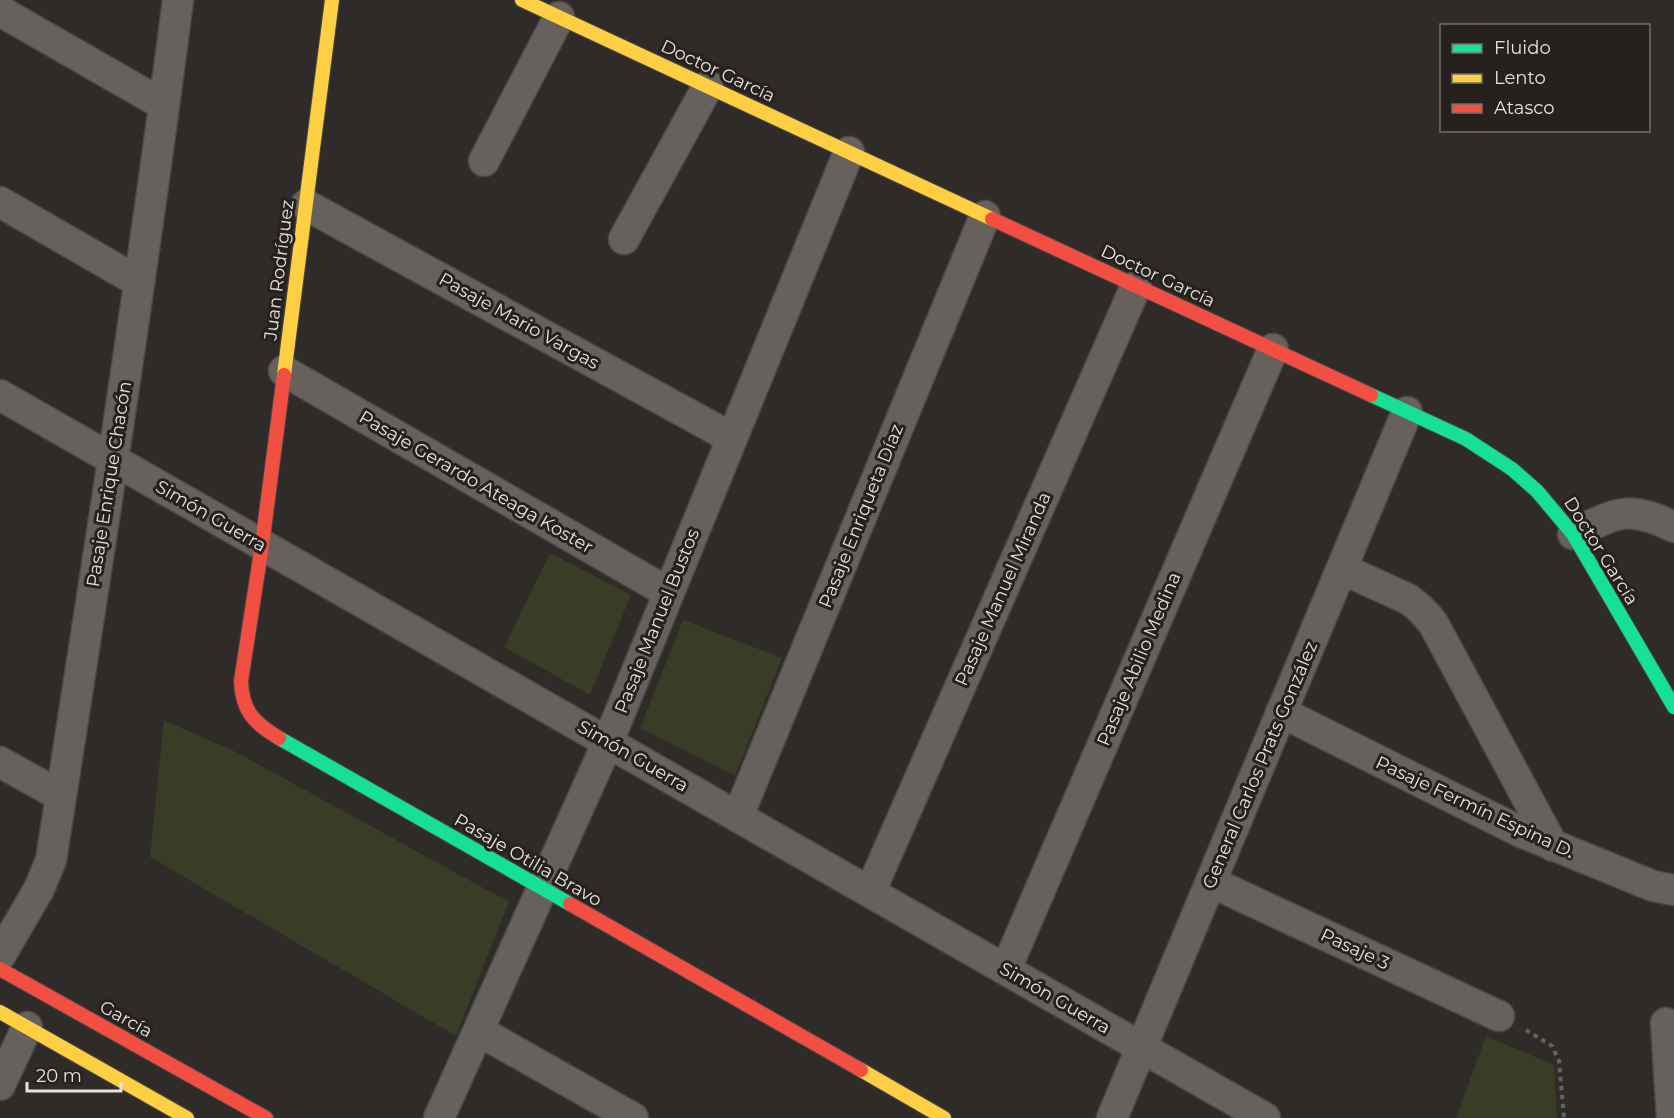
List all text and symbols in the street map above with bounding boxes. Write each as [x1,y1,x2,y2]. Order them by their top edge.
legend [1440,24,1650,132]
street label: Doctor García [657,35,779,107]
text: Fluido [1494,37,1551,59]
text: Lento [1494,67,1546,89]
text: Atasco [1494,97,1554,119]
street label: Juan Rodríguez [259,198,299,343]
street label: Doctor García [1097,240,1219,312]
street label: Pasaje Mario Vargas [435,268,603,374]
street label: Pasaje Enrique Chacón [82,379,136,589]
street label: Pasaje Gerardo Ateaga Koster [355,406,597,558]
street label: Pasaje Enriqueta Díaz [814,421,908,611]
street label: Simón Guerra [152,475,270,557]
street label: Pasaje Manuel Miranda [950,489,1056,689]
street label: Doctor García [1559,493,1643,609]
street label: Pasaje Manuel Bustos [610,525,704,717]
street label: Pasaje Abilio Medina [1092,569,1186,749]
street label: General Carlos Prats González [1198,638,1322,892]
street label: Simón Guerra [574,715,692,797]
street label: Pasaje Fermín Espina D. [1372,751,1578,863]
street label: Pasaje Otilia Bravo [450,809,606,911]
street label: Pasaje 3 [1317,924,1393,974]
street label: Simón Guerra [996,957,1114,1039]
street label: García [96,996,156,1042]
scale bar [27,1055,122,1093]
text: 20 m [36,1065,82,1087]

